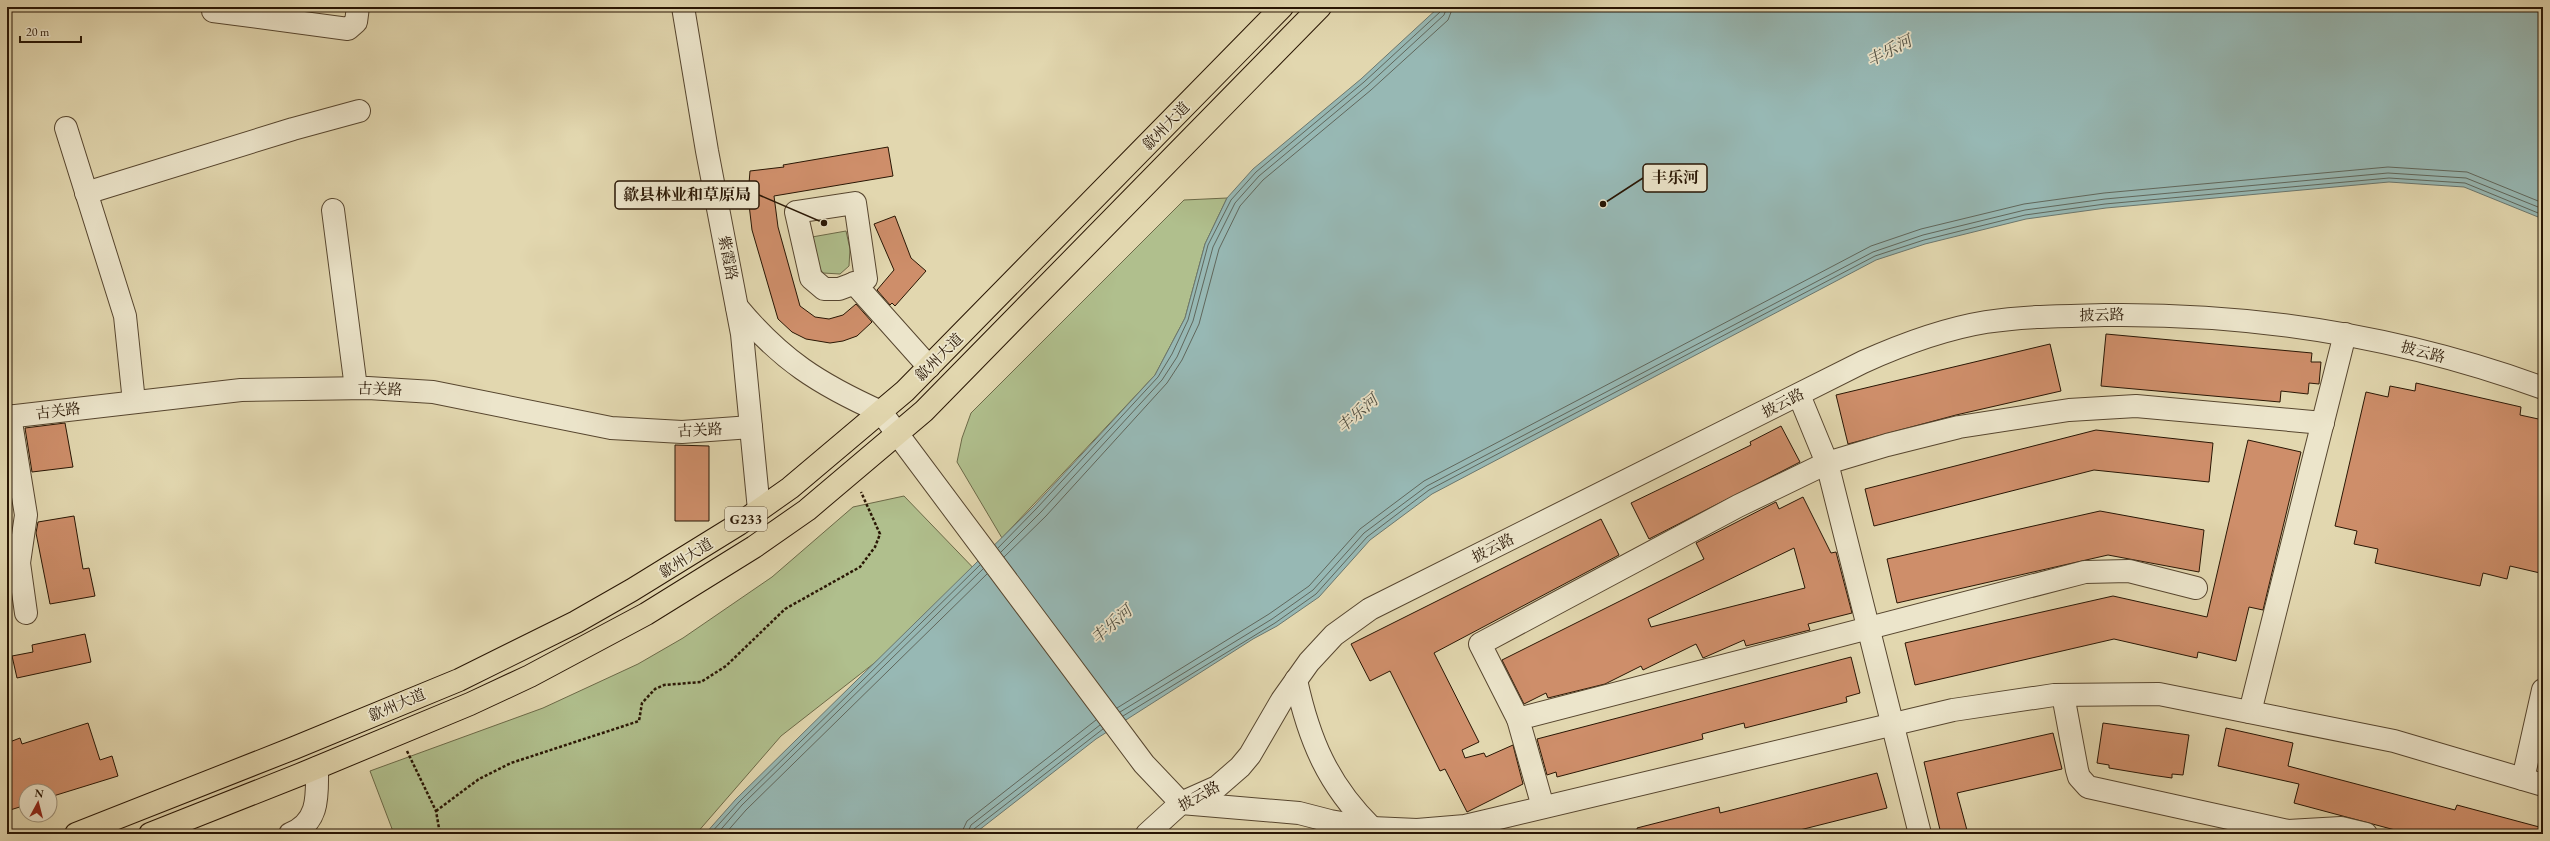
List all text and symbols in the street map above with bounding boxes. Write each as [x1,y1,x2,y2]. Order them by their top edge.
scale bar [20,18,81,44]
text: 20 m [26,24,50,40]
water label: 丰乐河 [1863,29,1918,71]
street label: 歙州大道 [1138,97,1193,154]
callout: 丰乐河 [1643,164,1707,192]
text: 丰乐河 [1651,167,1699,188]
callout: 歙县林业和草原局 [615,181,759,209]
text: 歙县林业和草原局 [623,184,751,205]
street label: 紫霞路 [715,234,742,282]
street label: 披云路 [2079,305,2125,324]
street label: 歙州大道 [911,329,967,385]
street label: 披云路 [2399,337,2447,367]
street label: 古关路 [357,378,403,399]
street label: 披云路 [1758,384,1807,421]
water label: 丰乐河 [1332,388,1385,437]
street label: 古关路 [34,398,81,423]
street label: 古关路 [677,419,723,440]
road number: G233 [725,507,767,531]
street label: 披云路 [1468,529,1517,566]
street label: 歙州大道 [655,534,716,582]
water label: 丰乐河 [1086,599,1139,648]
street label: 歙州大道 [365,684,428,725]
street label: 披云路 [1174,776,1223,815]
north arrow [18,783,58,823]
text: N [34,786,45,801]

